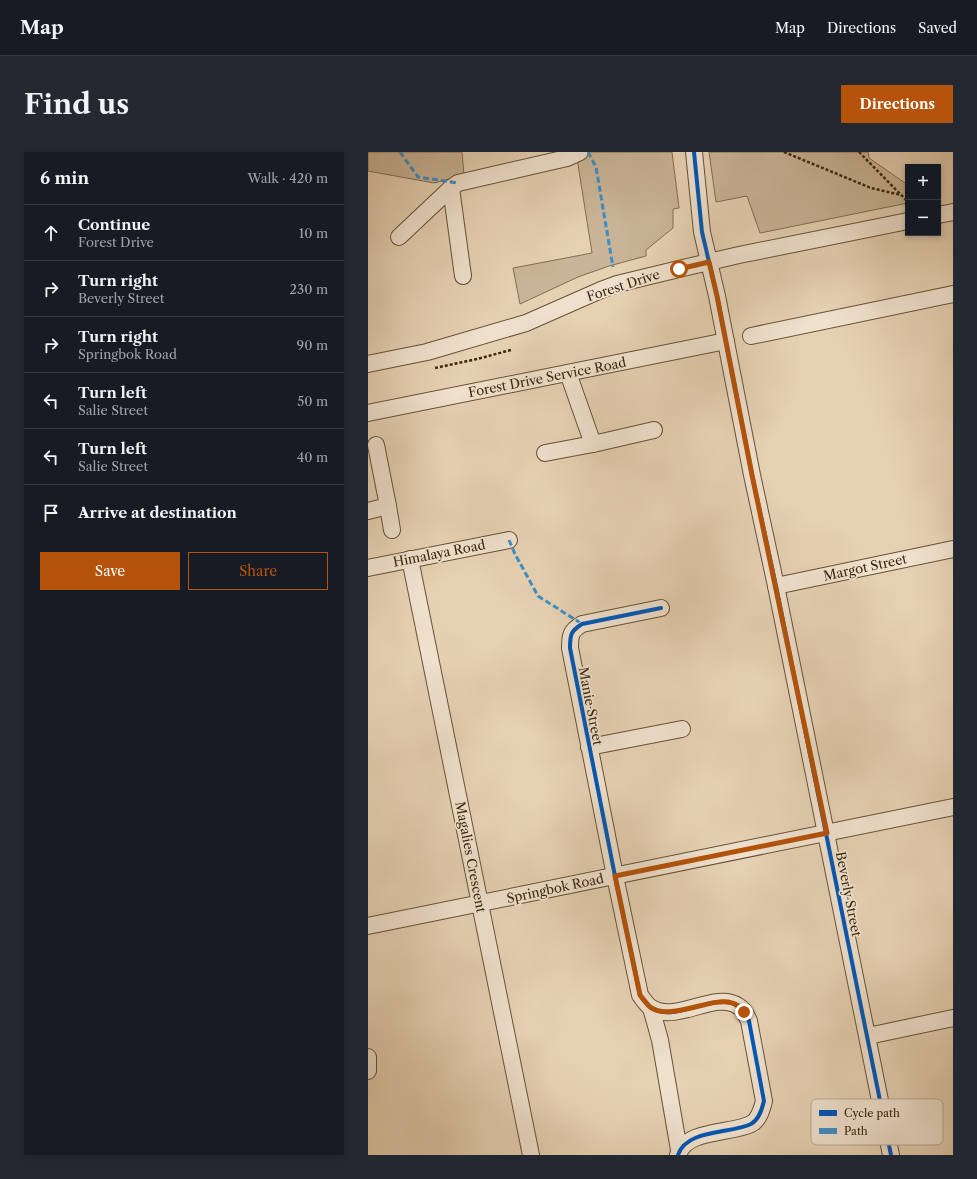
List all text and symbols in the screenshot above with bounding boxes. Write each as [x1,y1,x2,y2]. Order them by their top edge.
text: Map [20,16,64,39]
text: Map [775,19,805,37]
text: Directions [827,19,896,37]
text: Saved [918,19,957,37]
button: Directions [841,85,953,123]
text: Find us [24,87,129,121]
map controls [905,164,941,236]
button: + [905,164,941,200]
text: 6 min [40,168,89,188]
text: Walk · 420 m [248,170,328,186]
button: − [905,200,941,236]
text: Continue [78,215,150,234]
icon: ahead [40,222,62,244]
text: 10 m [299,225,328,241]
text: Forest Drive [78,234,154,250]
route start [670,260,688,278]
street label: Forest Drive [584,266,662,304]
text: Turn right [78,271,158,290]
icon: right [40,278,62,300]
text: 230 m [290,281,328,297]
text: Beverly Street [78,290,164,306]
text: Turn right [78,327,158,346]
icon: right [40,334,62,356]
text: 90 m [297,337,328,353]
text: Springbok Road [78,346,177,362]
street label: Forest Drive Service Road [467,354,627,400]
text: Turn left [78,383,147,402]
icon: left [40,390,62,412]
text: 50 m [297,393,328,409]
text: Salie Street [78,402,148,418]
text: Turn left [78,439,147,458]
icon: left [40,446,62,468]
text: 40 m [297,449,328,465]
text: Salie Street [78,458,148,474]
icon: arrive [40,502,62,524]
text: Arrive at destination [78,503,237,522]
street label: Himalaya Road [392,536,487,570]
street label: Margot Street [822,550,909,584]
button: Save [40,552,180,590]
button: Share [188,552,328,590]
street label: Manie Street [576,665,607,747]
street label: Magalies Crescent [452,800,490,914]
street label: Beverly Street [833,850,865,938]
street label: Springbok Road [505,870,605,906]
route end [735,1003,753,1021]
legend [811,1099,943,1145]
text: Cycle path [844,1106,900,1120]
text: Path [844,1124,868,1138]

